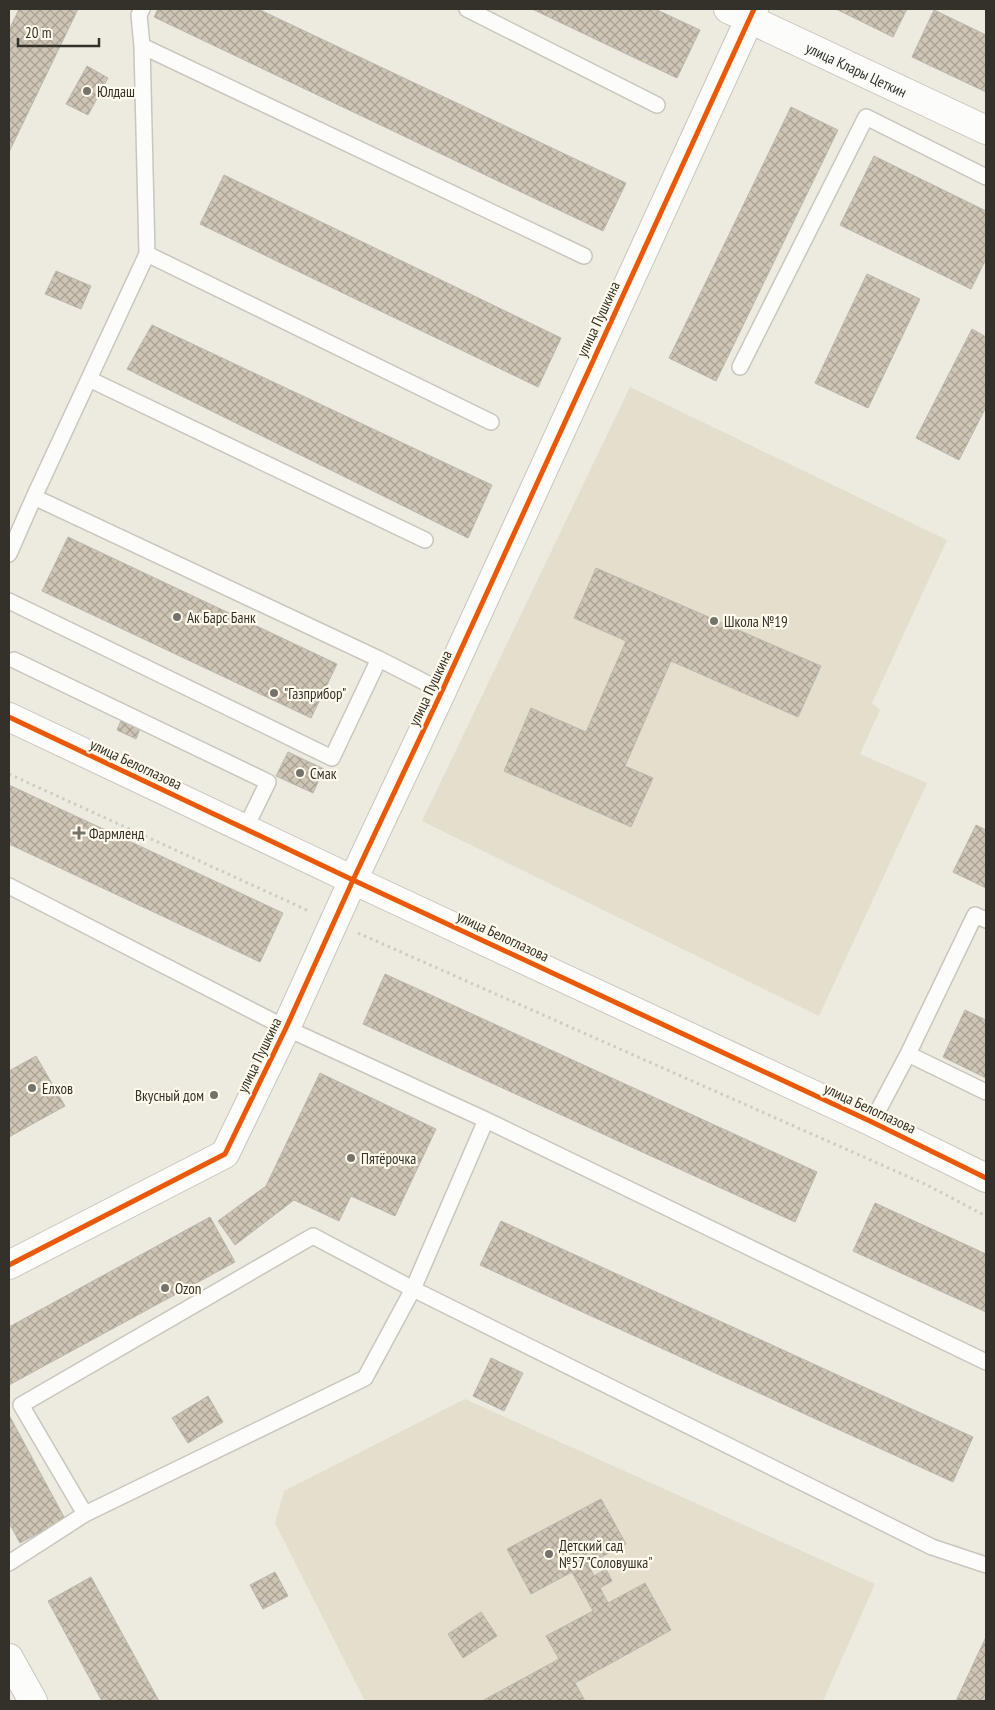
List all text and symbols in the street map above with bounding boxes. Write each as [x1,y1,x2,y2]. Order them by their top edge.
scale bar [18,15,99,47]
text: 20 m [25,23,51,42]
street label: улица Клары Цеткин [803,38,910,101]
place label: Юлдаш [97,82,135,101]
marker: Юлдаш [81,85,93,97]
street label: улица Пушкина [572,278,624,360]
place label: Ак Барс Банк [187,608,256,627]
marker: Ак Барс Банк [171,611,183,623]
place label: Школа №19 [724,612,788,631]
marker: Школа №19 [708,615,720,627]
street label: улица Пушкина [404,647,456,729]
place label: "Газприбор" [284,684,346,703]
marker: "Газприбор" [268,687,280,699]
street label: улица Белоглазова [87,734,185,794]
place label: Смак [310,764,337,783]
marker: Смак [294,767,306,779]
place label: Фармленд [89,824,145,843]
marker: Фармленд [73,827,85,839]
street label: улица Белоглазова [454,906,552,966]
street label: улица Пушкина [233,1014,285,1096]
street label: улица Белоглазова [821,1078,919,1138]
place label: Елхов [42,1079,73,1098]
marker: Елхов [26,1082,38,1094]
place label: Вкусный дом [135,1086,204,1105]
marker: Вкусный дом [208,1089,220,1101]
place label: Пятёрочка [361,1149,416,1168]
marker: Пятёрочка [345,1152,357,1164]
place label: Ozon [175,1279,201,1298]
marker: Ozon [159,1282,171,1294]
place label: Детский сад №57 "Соловушка" [559,1536,653,1572]
marker: Детский сад №57 "Соловушка" [543,1548,555,1560]

